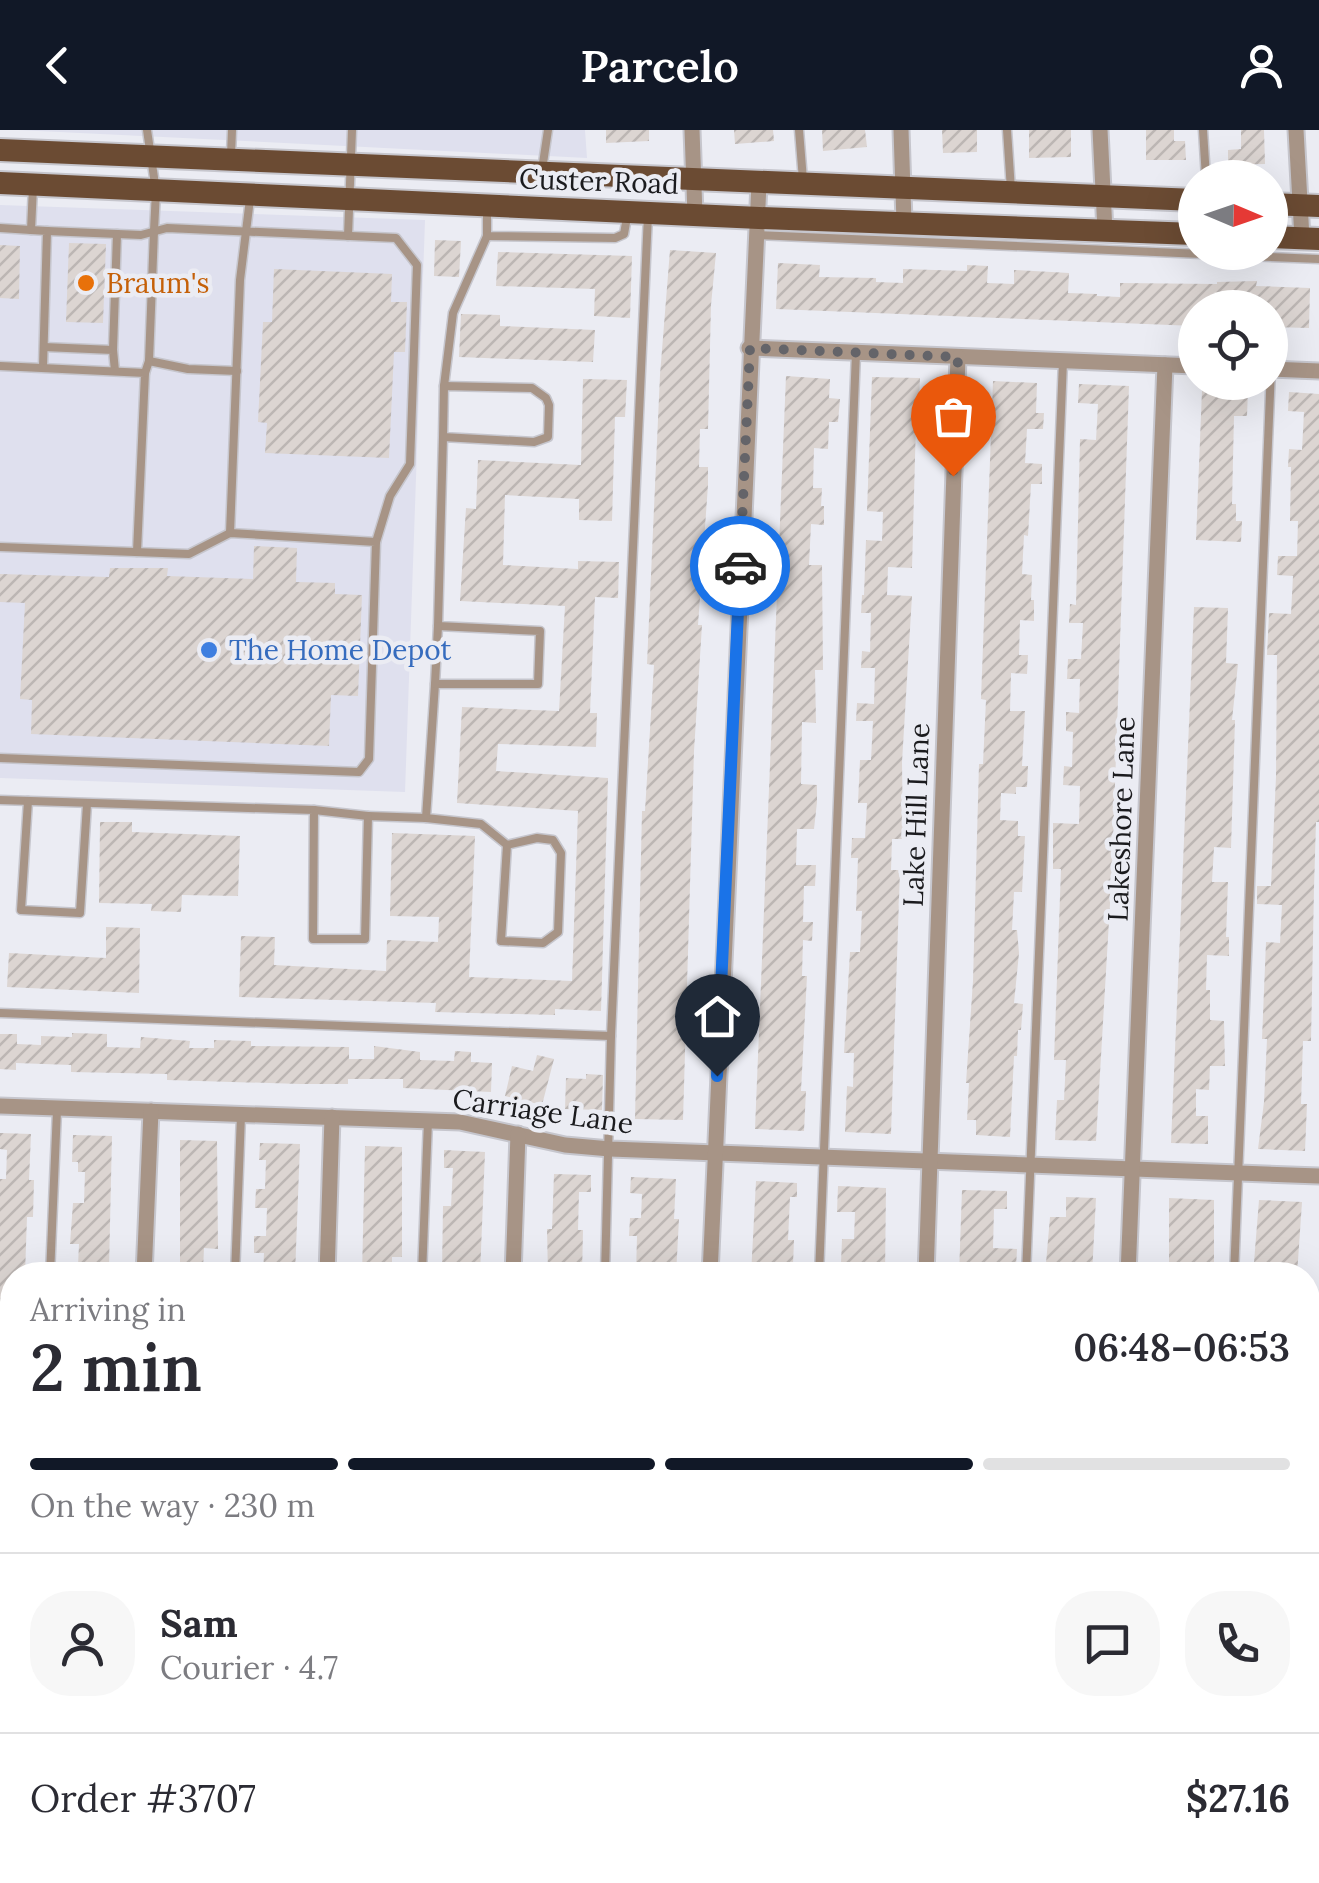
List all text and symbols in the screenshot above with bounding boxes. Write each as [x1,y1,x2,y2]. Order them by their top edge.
text: Parcelo [580,37,739,94]
icon: back [30,38,85,93]
icon: person [1234,38,1289,93]
street label: Custer Road [519,160,679,202]
north arrow [1178,160,1288,270]
map controls [1178,160,1288,400]
place label: Braum's [106,265,210,301]
marker: Braum's [75,272,97,294]
button: locate [1178,290,1288,400]
pin [911,374,996,477]
icon: bag [926,389,981,444]
courier [690,516,790,616]
icon: car [713,539,768,594]
place label: The Home Depot [229,632,452,668]
marker: The Home Depot [198,639,220,661]
street label: Lakeshore Lane [1099,716,1143,922]
street label: Lake Hill Lane [895,722,937,908]
pin [675,974,760,1077]
icon: home [690,989,745,1044]
street label: Carriage Lane [450,1081,636,1141]
text: Arriving in [30,1289,186,1330]
text: 06:48–06:53 [1073,1323,1290,1371]
text: 2 min [30,1326,202,1409]
text: On the way · 230 m [30,1485,315,1526]
button: person [30,1591,135,1696]
button: chat [1055,1591,1160,1696]
button: phone [1185,1591,1290,1696]
text: Sam [160,1599,238,1647]
text: Courier · 4.7 [160,1647,338,1688]
text: Order #3707 [30,1774,256,1822]
text: $27.16 [1186,1774,1290,1822]

